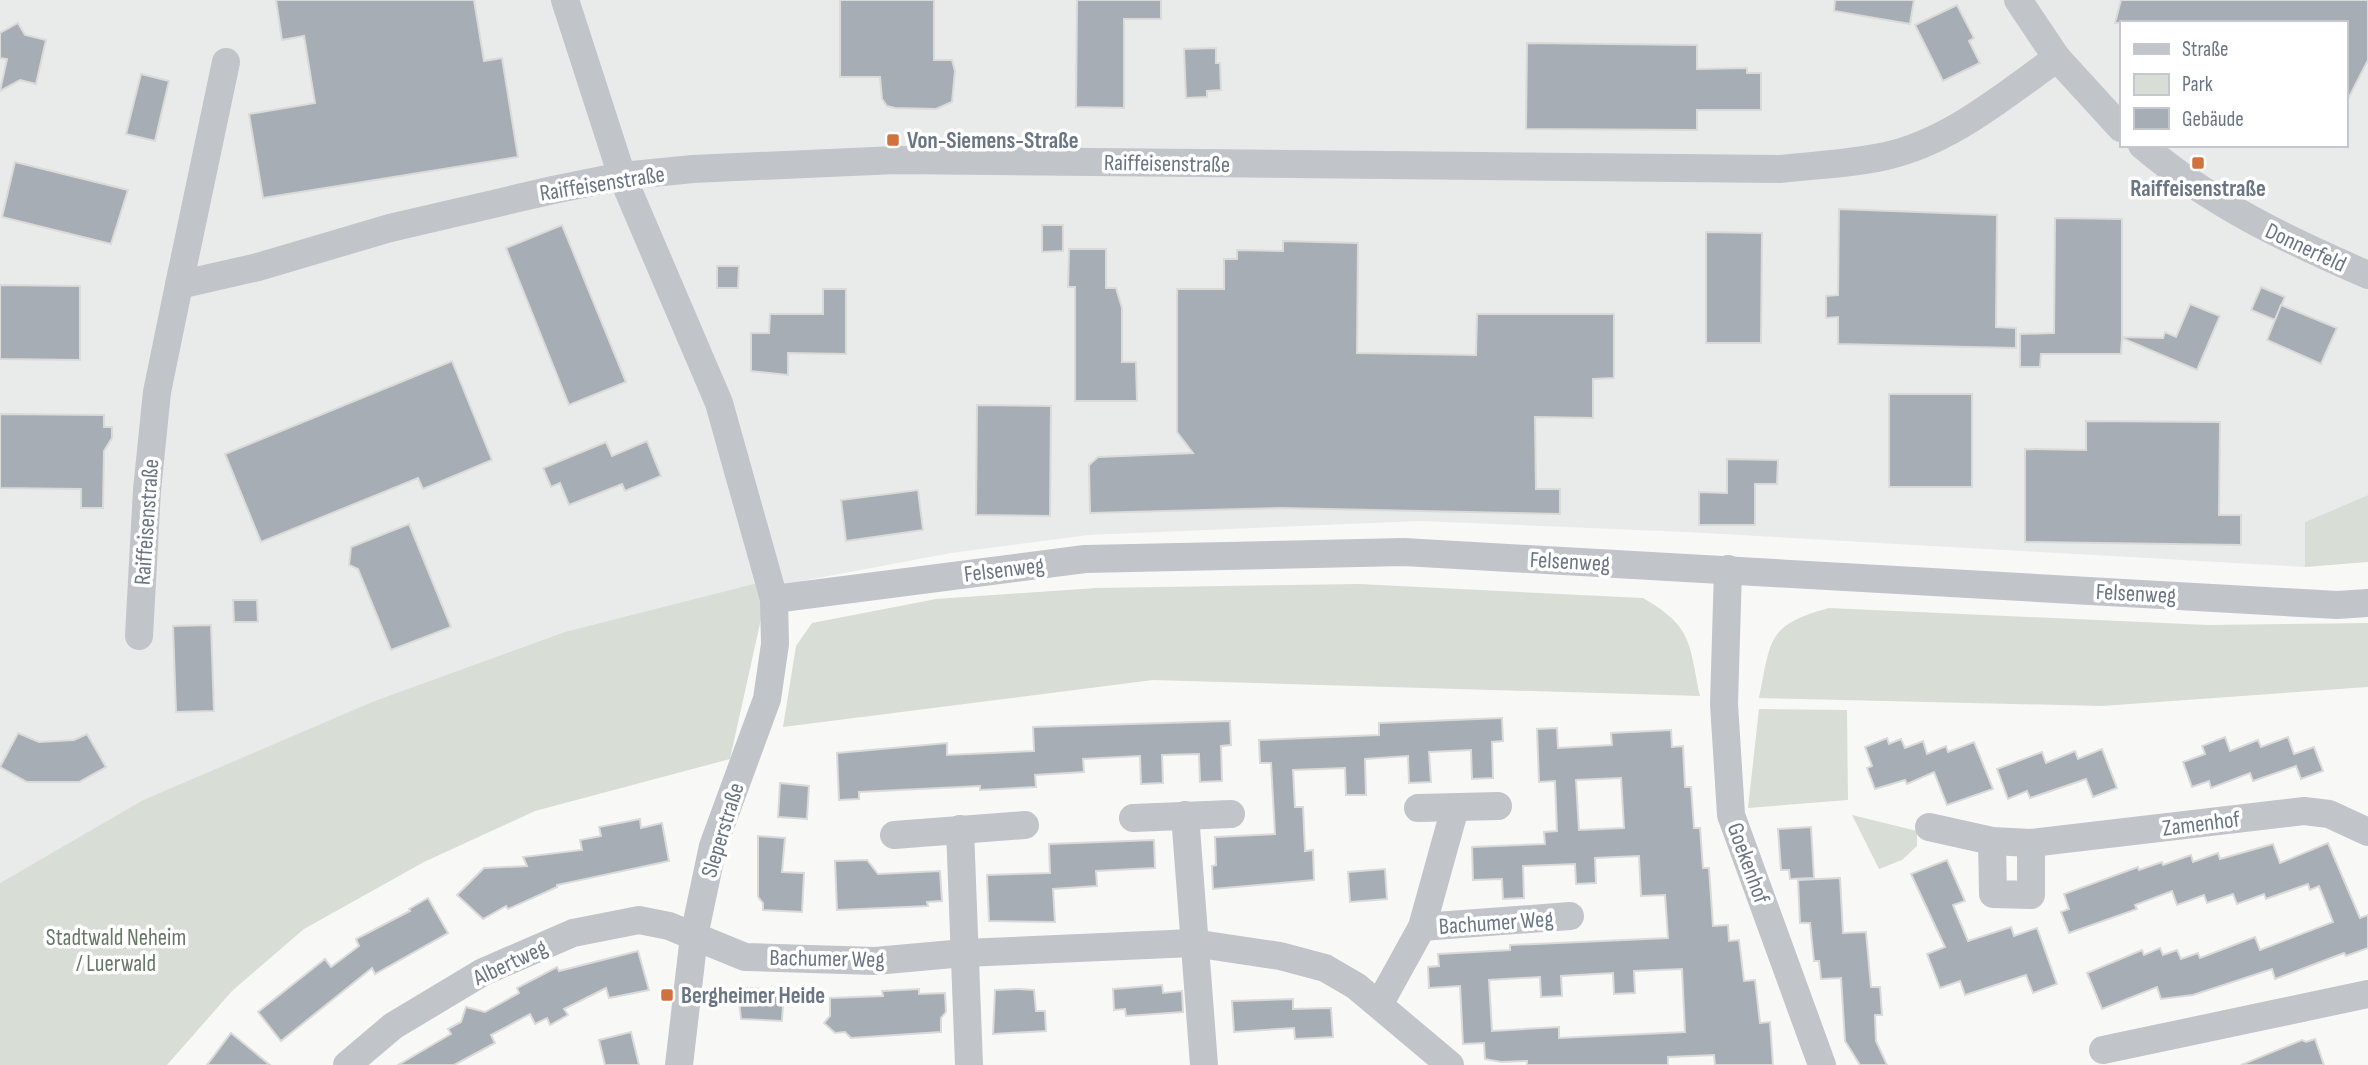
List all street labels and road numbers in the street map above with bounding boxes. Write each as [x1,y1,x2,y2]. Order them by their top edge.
street label: Raiffeisenstraße [1104,149,1230,179]
street label: Raiffeisenstraße [538,160,667,208]
street label: Donnerfeld [2261,217,2350,279]
street label: Raiffeisenstraße [129,458,165,586]
street label: Felsenweg [1529,546,1611,578]
street label: Felsenweg [962,551,1046,589]
street label: Felsenweg [2095,578,2177,610]
street label: Sleperstraße [695,779,751,881]
street label: Zamenhof [2161,805,2242,843]
street label: Goekenhof [1721,819,1776,908]
street label: Bachumer Weg [1438,905,1554,941]
street label: Albertweg [468,934,552,993]
street label: Bachumer Weg [769,944,885,974]

